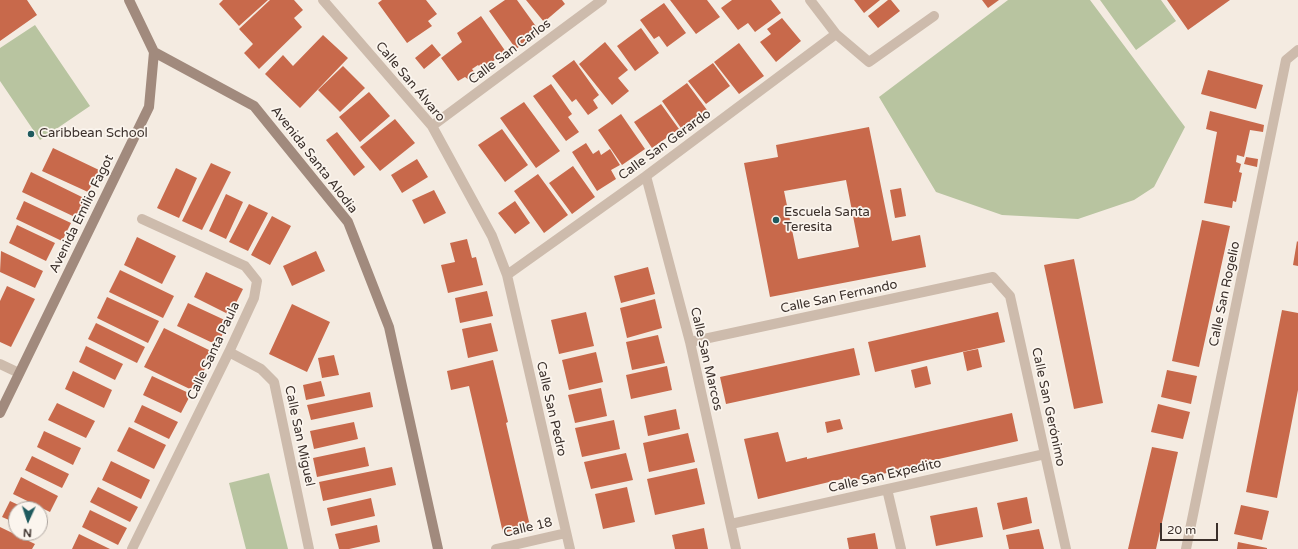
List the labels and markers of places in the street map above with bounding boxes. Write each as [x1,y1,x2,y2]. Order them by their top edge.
place label: Caribbean School [39,126,148,142]
marker: Caribbean School [26,129,36,139]
place label: Escuela Santa Teresita [784,205,870,236]
marker: Escuela Santa Teresita [771,215,781,225]

